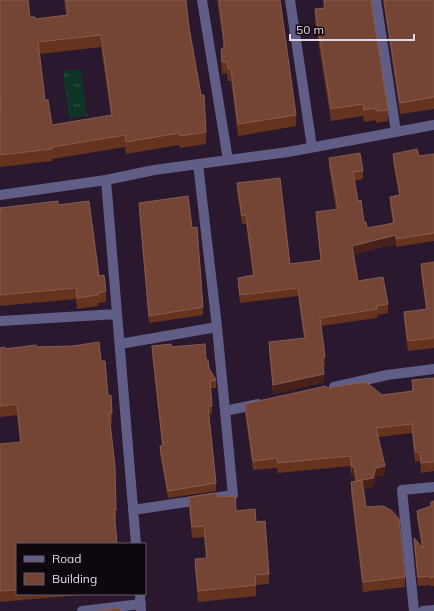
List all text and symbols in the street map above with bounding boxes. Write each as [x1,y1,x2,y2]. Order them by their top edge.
scale bar [290,16,414,42]
text: 50 m [296,22,324,37]
legend [16,543,146,595]
text: Road [52,551,81,566]
text: Building [52,571,97,586]

